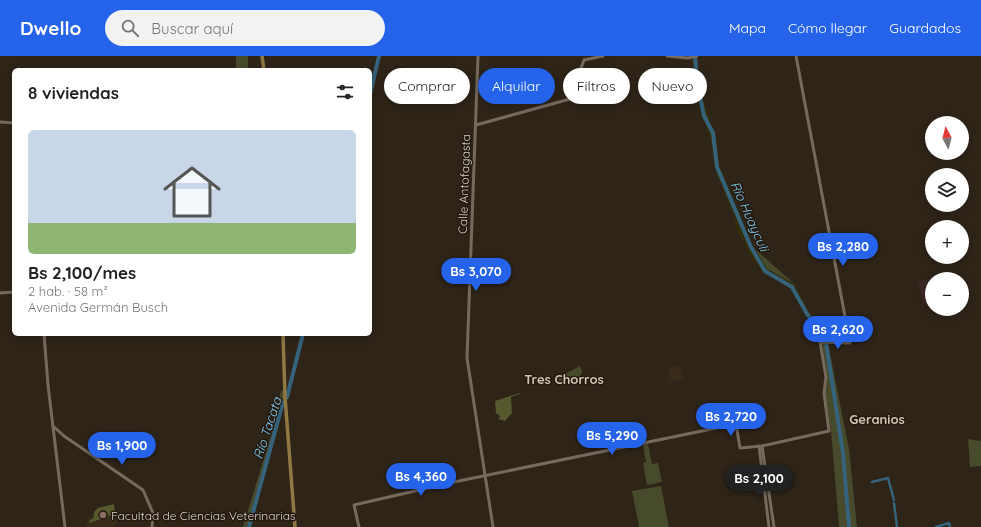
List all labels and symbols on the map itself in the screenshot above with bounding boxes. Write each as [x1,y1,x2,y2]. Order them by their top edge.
north arrow [925,116,969,160]
street label: Calle Antofagasta [455,134,473,234]
water label: Río Huayculi [727,179,773,255]
pin: Bs 2,280 [802,233,884,267]
pin: Bs 3,070 [435,258,517,292]
pin: Bs 2,620 [797,316,879,350]
district label: Tres Chorros [524,371,604,387]
water label: Río Tacata [249,394,285,461]
pin: Bs 2,720 [690,403,772,437]
district label: Geranios [849,411,905,427]
pin: Bs 5,290 [571,422,653,456]
pin: Bs 1,900 [81,432,163,466]
pin: Bs 4,360 [380,463,462,497]
pin: Bs 2,100 [718,465,800,499]
place label: Facultad de Ciencias Veterinarias [111,508,296,523]
marker: Facultad de Ciencias Veterinarias [98,510,108,520]

